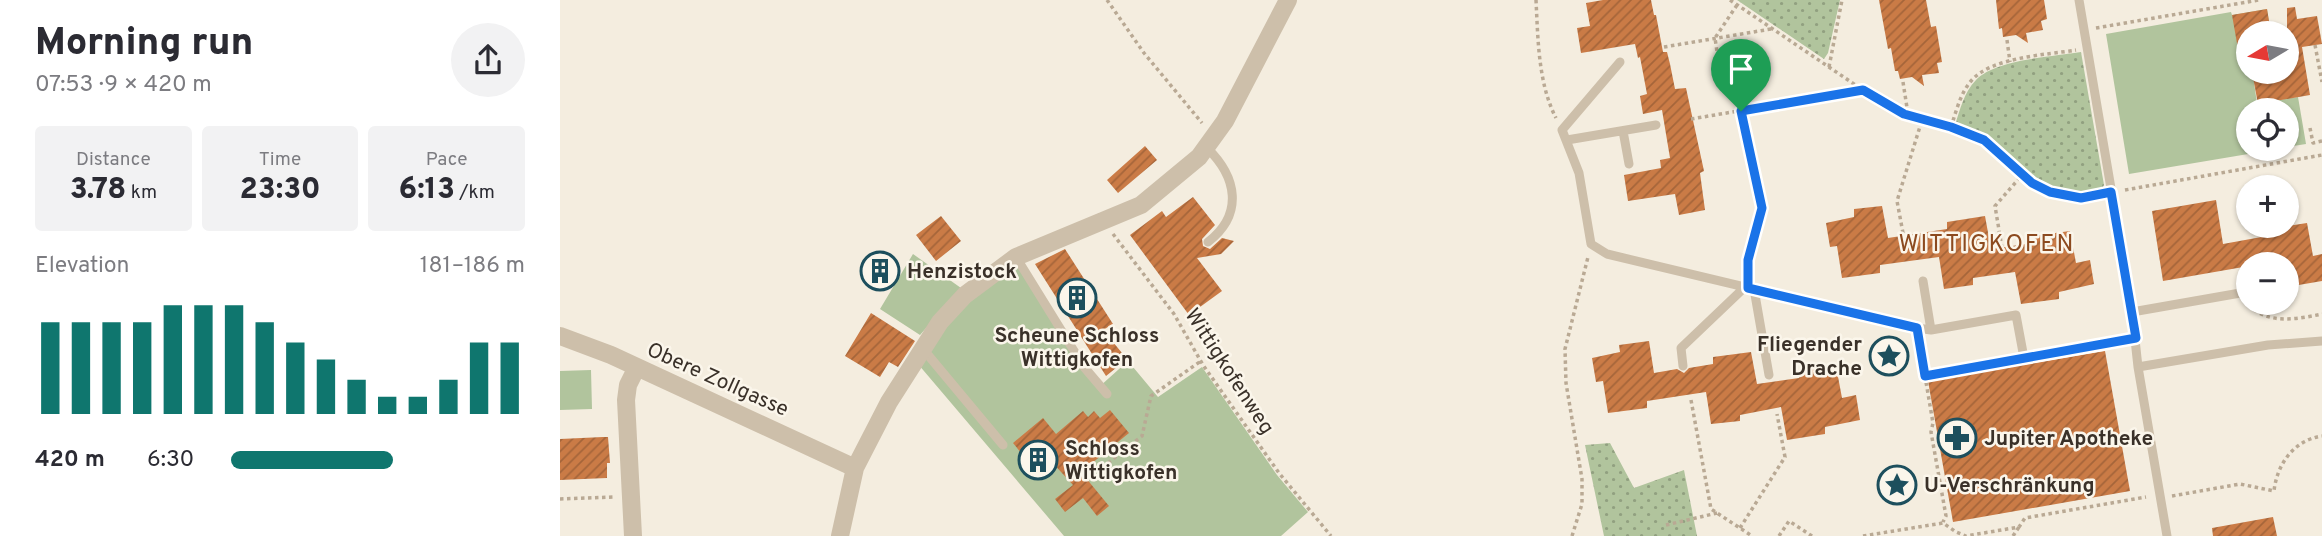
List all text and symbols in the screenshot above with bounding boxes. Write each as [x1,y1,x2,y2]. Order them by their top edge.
text: Morning run [35,20,253,69]
north arrow [2236,21,2300,84]
map controls [2236,21,2299,315]
button: share [451,23,525,97]
pin [1711,39,1771,111]
icon: arrive [1722,50,1760,88]
text: 07:53 · 9 × 420 m [35,71,212,100]
button: locate [2236,98,2299,161]
text: Distance [76,148,151,172]
text: Time [259,148,301,172]
text: Pace [426,148,468,172]
text: 3.78 [70,172,126,209]
text: 23:30 [239,172,321,209]
text: 6:13 [399,172,455,209]
button: + [2236,175,2299,238]
text: km [126,181,157,205]
text: /km [455,181,495,205]
district label: WITTIGKOFEN [1899,230,2076,260]
building icon: Henzistock [859,250,901,292]
text: Elevation [35,252,130,281]
text: 181–186 m [420,252,525,281]
button: − [2236,252,2299,315]
place label: Henzistock [907,259,1017,286]
building icon: Scheune Schloss Wittigkofen [1056,277,1098,319]
street label: Wittigkofenweg [1178,304,1280,440]
place label: Scheune Schloss Wittigkofen [995,323,1159,374]
place label: Fliegender Drache [1757,332,1862,383]
place icon: Fliegender Drache [1868,335,1910,377]
street label: Obere Zollgasse [642,337,793,424]
pharmacy icon: Jupiter Apotheke [1936,417,1978,459]
place label: Jupiter Apotheke [1984,426,2153,453]
place label: Schloss Wittigkofen [1065,436,1177,487]
building icon: Schloss Wittigkofen [1017,439,1059,481]
text: 420 m [35,446,105,475]
text: 6:30 [147,446,194,475]
place icon: U-Verschränkung [1876,464,1918,506]
place label: U-Verschränkung [1924,473,2095,500]

